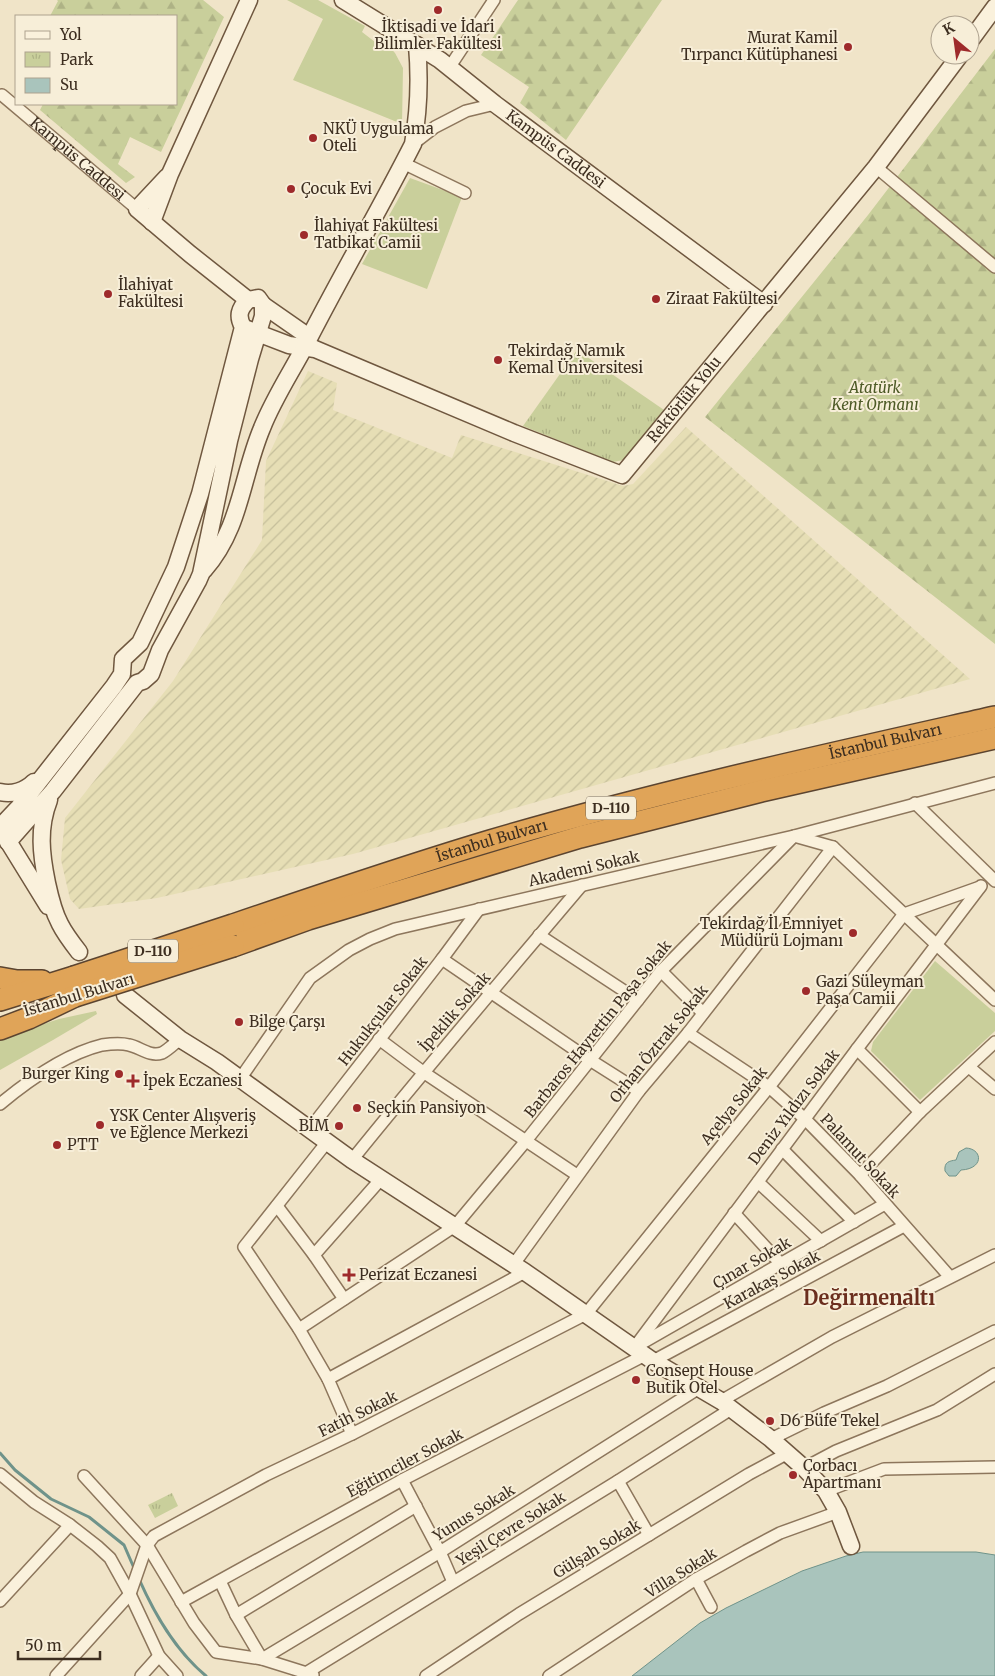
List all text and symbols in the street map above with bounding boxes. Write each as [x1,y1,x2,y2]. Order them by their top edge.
marker: İktisadi ve İdari Bilimler Fakültesi [432,4,444,16]
legend [15,15,178,105]
north arrow [930,15,980,65]
place label: İktisadi ve İdari Bilimler Fakültesi [374,17,502,53]
text: K [940,18,958,39]
text: Yol [59,25,82,44]
place label: Murat Kamil Tırpancı Kütüphanesi [681,28,838,64]
marker: Murat Kamil Tırpancı Kütüphanesi [842,41,854,53]
text: Park [60,50,94,69]
text: Su [60,75,78,94]
street label: Kampüs Caddesi [502,105,610,192]
street label: Kampüs Caddesi [26,113,130,204]
place label: NKÜ Uygulama Oteli [323,118,434,155]
marker: NKÜ Uygulama Oteli [307,132,319,144]
place label: Çocuk Evi [301,179,372,198]
marker: Çocuk Evi [285,183,297,195]
place label: İlahiyat Fakültesi Tatbikat Camii [314,216,438,252]
marker: İlahiyat Fakültesi Tatbikat Camii [298,229,310,241]
place label: İlahiyat Fakültesi [118,275,184,311]
marker: İlahiyat Fakültesi [102,288,114,300]
place label: Ziraat Fakültesi [666,289,778,308]
marker: Ziraat Fakültesi [650,293,662,305]
place label: Tekirdağ Namık Kemal Üniversitesi [508,341,643,377]
street label: Rektörlük Yolu [643,352,725,446]
marker: Tekirdağ Namık Kemal Üniversitesi [492,354,504,366]
park label: Atatürk Kent Ormanı [830,378,919,414]
street label: İstanbul Bulvarı [827,719,944,763]
road number: D-110 [586,796,636,820]
street label: İstanbul Bulvarı [433,815,549,866]
street label: Akademi Sokak [526,846,642,891]
place label: Tekirdağ İl Emniyet Müdürü Lojmanı [700,914,843,950]
marker: Tekirdağ İl Emniyet Müdürü Lojmanı [847,927,859,939]
street label: Barbaros Hayrettin Paşa Sokak [520,936,675,1121]
road number: D-110 [128,939,178,962]
street label: Hukukçular Sokak [334,952,431,1069]
street label: İpeklik Sokak [415,968,495,1055]
street label: İstanbul Bulvarı [21,969,137,1020]
place label: Gazi Süleyman Paşa Camii [816,972,924,1008]
street label: Orhan Öztrak Sokak [605,980,712,1106]
marker: Gazi Süleyman Paşa Camii [800,985,812,997]
place label: Bilge Çarşı [249,1012,325,1031]
marker: Bilge Çarşı [233,1016,245,1028]
street label: Deniz Yıldızı Sokak [744,1045,843,1168]
street label: Açelya Sokak [696,1062,771,1149]
place label: Burger King [22,1064,109,1083]
marker: Burger King [113,1068,125,1080]
place label: İpek Eczanesi [143,1071,242,1090]
marker: İpek Eczanesi [127,1075,139,1087]
place label: Seçkin Pansiyon [367,1098,486,1117]
marker: Seçkin Pansiyon [351,1102,363,1114]
place label: YSK Center Alışveriş ve Eğlence Merkezi [109,1106,256,1142]
street label: Palamut Sokak [817,1110,905,1202]
place label: BİM [299,1116,329,1135]
marker: YSK Center Alışveriş ve Eğlence Merkezi [94,1119,106,1131]
marker: BİM [333,1120,345,1132]
place label: PTT [67,1135,99,1154]
marker: PTT [51,1139,63,1151]
street label: Çınar Sokak [709,1232,795,1293]
street label: Karakaş Sokak [720,1246,824,1313]
place label: Perizat Eczanesi [359,1265,478,1284]
marker: Perizat Eczanesi [343,1269,355,1281]
district label: Değirmenaltı [803,1285,935,1310]
place label: Consept House Butik Otel [646,1361,753,1397]
marker: Consept House Butik Otel [630,1374,642,1386]
street label: Fatih Sokak [315,1386,401,1441]
place label: D6 Büfe Tekel [780,1411,880,1430]
marker: D6 Büfe Tekel [764,1415,776,1427]
street label: Eğitimciler Sokak [343,1424,467,1501]
place label: Çorbacı Apartmanı [802,1456,881,1492]
marker: Çorbacı Apartmanı [787,1469,799,1481]
street label: Yunus Sokak [428,1480,519,1546]
street label: Yeşil Çevre Sokak [452,1487,569,1570]
street label: Gülşah Sokak [550,1515,644,1582]
street label: Villa Sokak [641,1543,720,1602]
scale bar [18,1628,100,1660]
text: 50 m [25,1636,62,1655]

